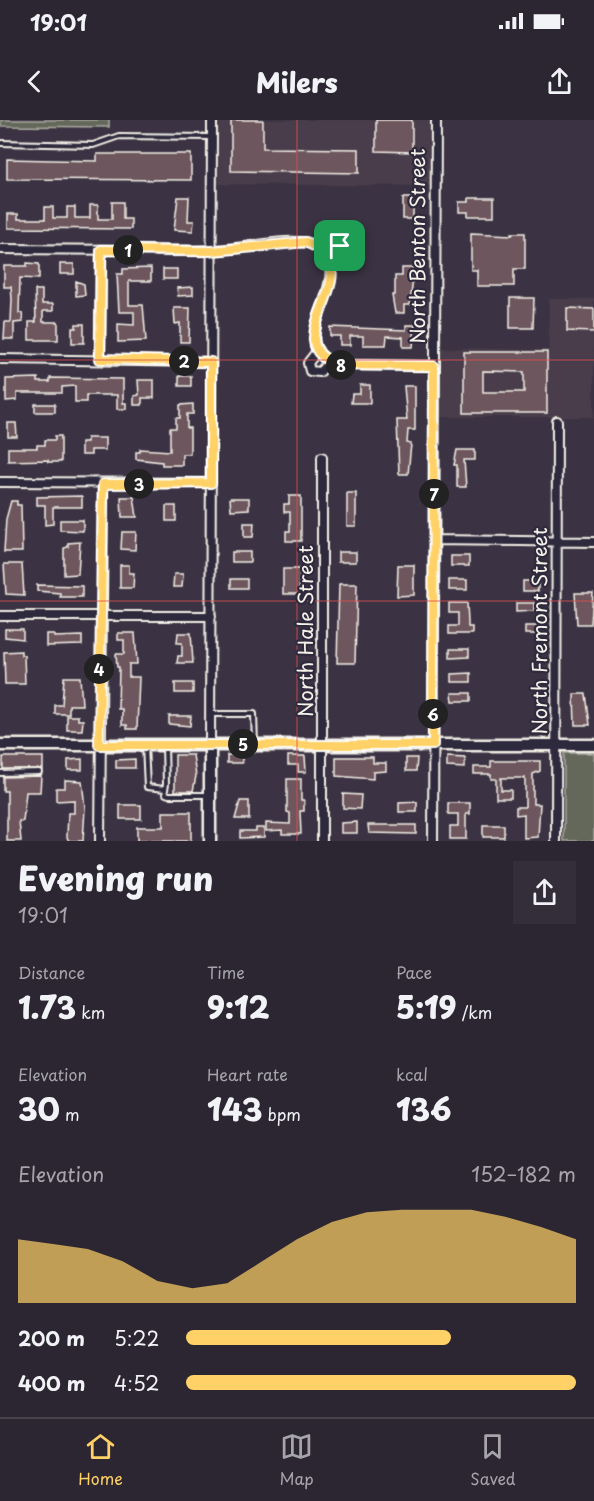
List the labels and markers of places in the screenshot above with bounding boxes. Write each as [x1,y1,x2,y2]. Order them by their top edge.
pin [314,220,365,271]
pin: 1 [113,235,143,265]
pin: 2 [169,346,199,376]
pin: 8 [326,350,356,380]
pin: 3 [124,469,154,499]
pin: 7 [419,479,449,509]
pin: 4 [84,654,114,684]
pin: 6 [418,699,448,729]
pin: 5 [228,729,258,759]

